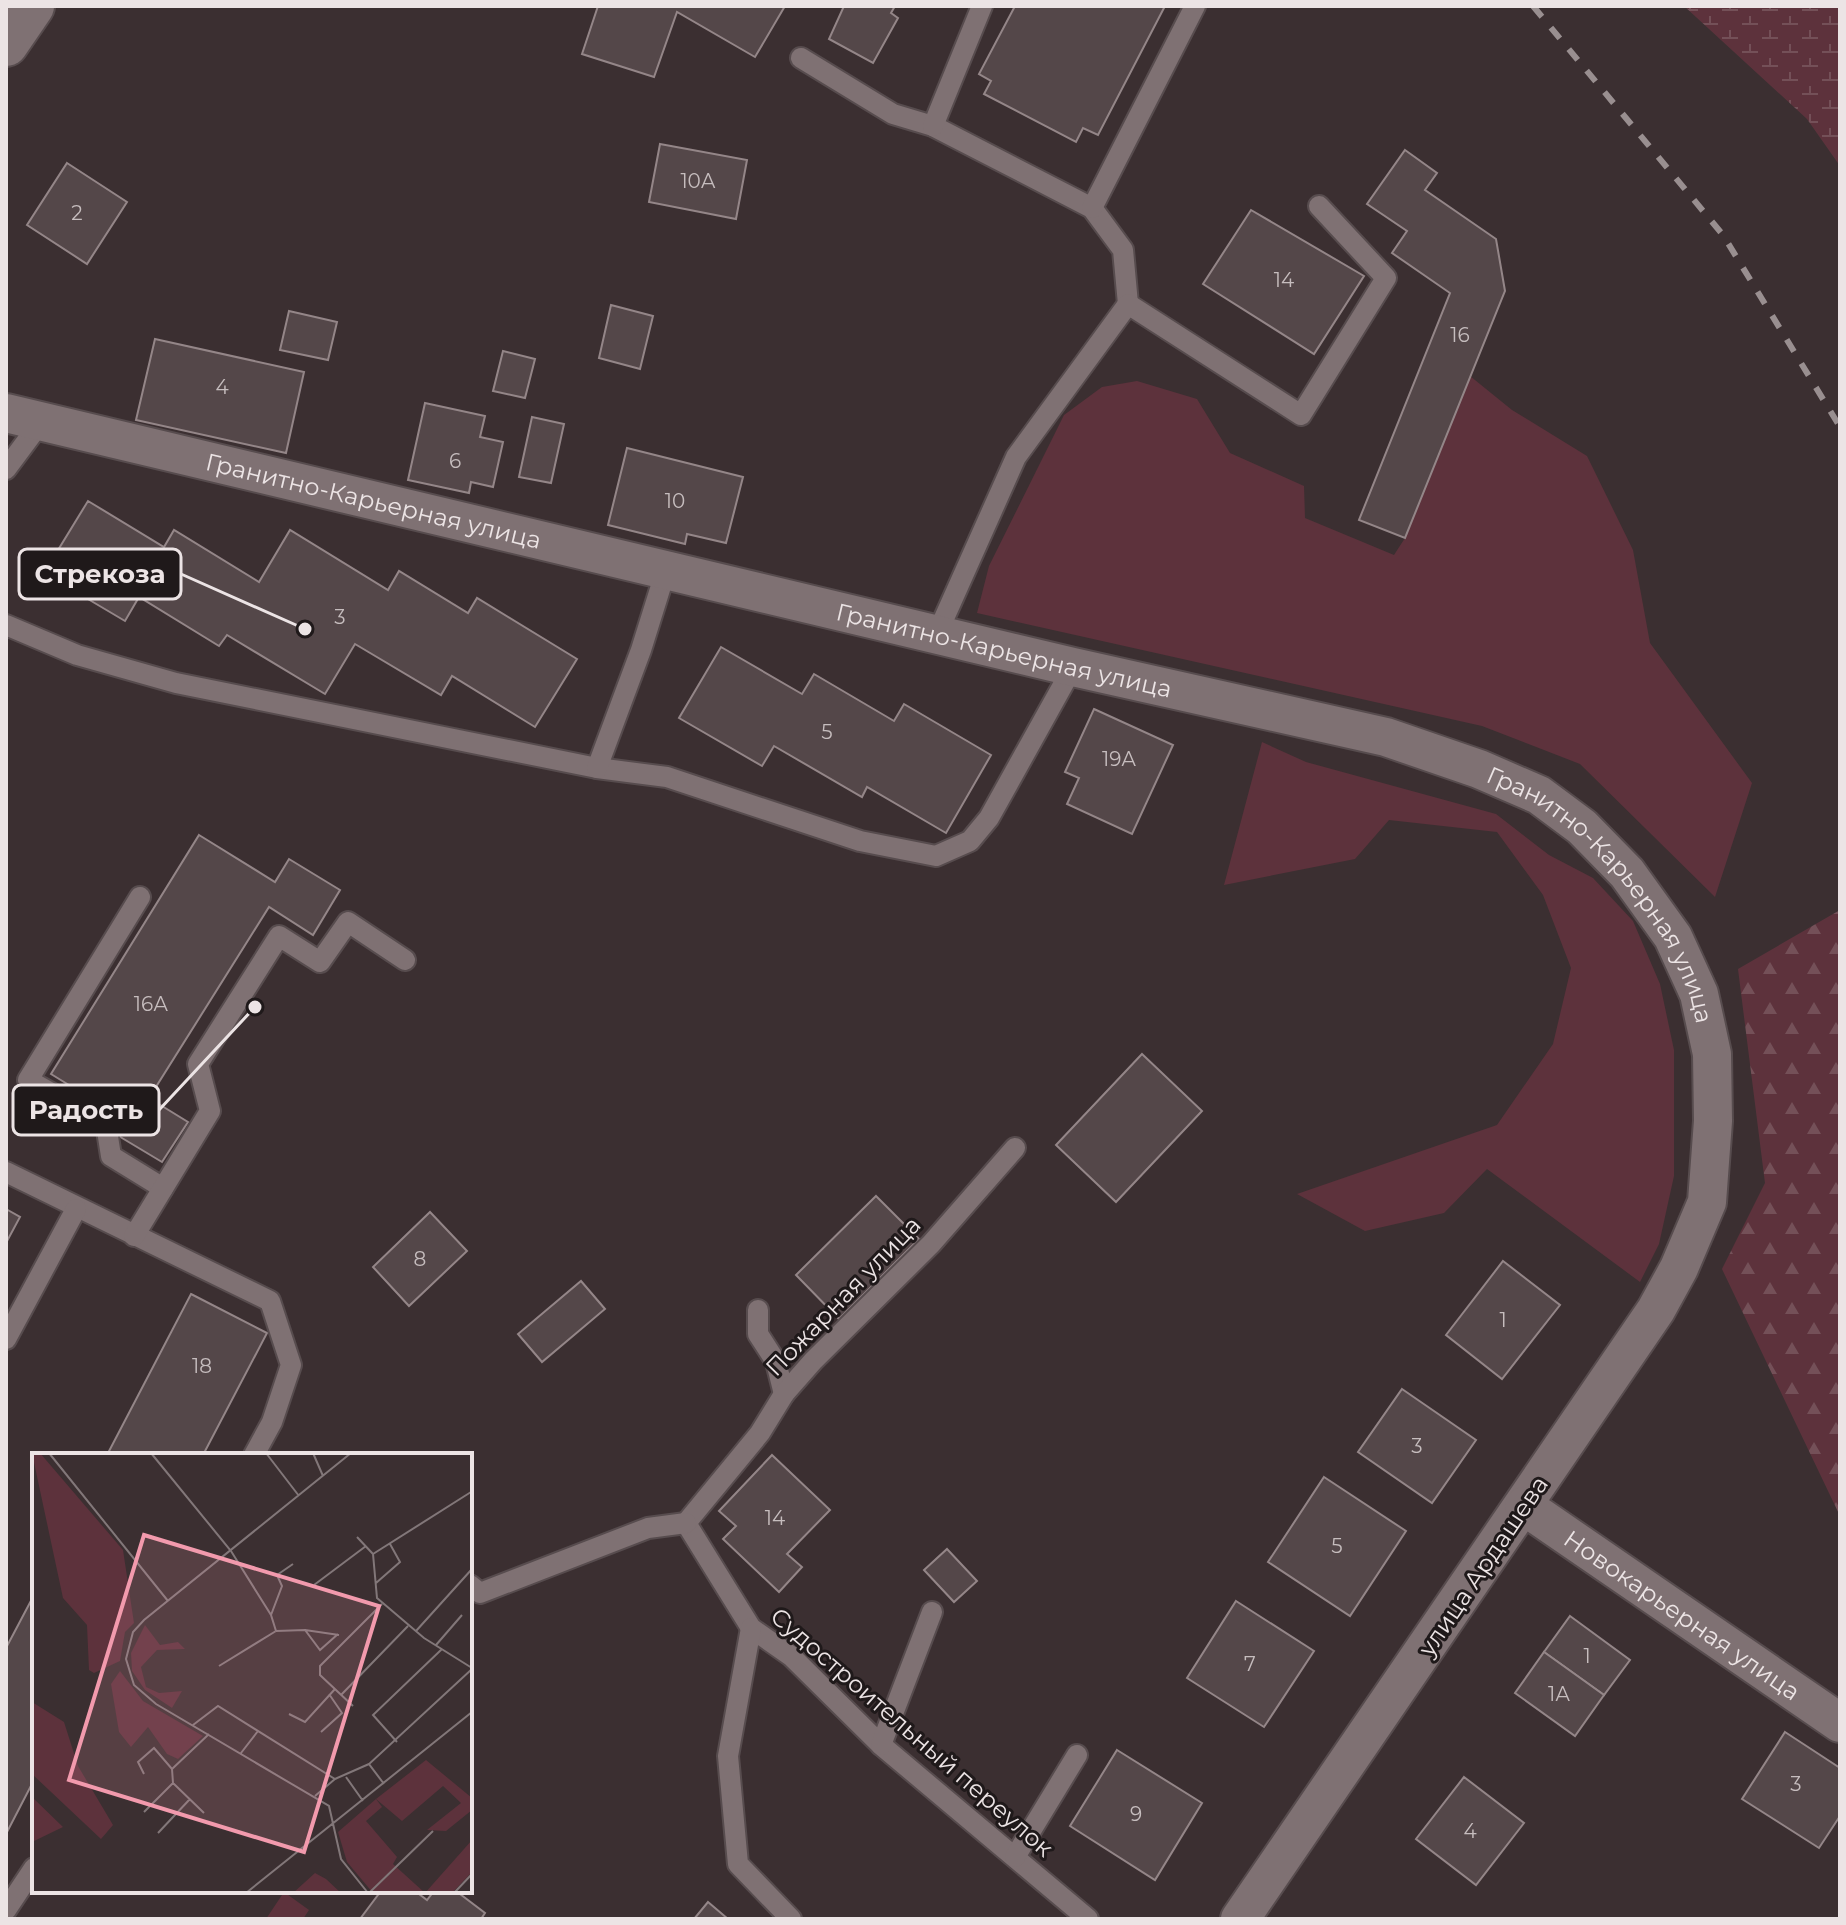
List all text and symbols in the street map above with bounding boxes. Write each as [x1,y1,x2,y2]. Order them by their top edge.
house number: 10А [680,169,716,193]
house number: 2 [71,201,83,225]
house number: 14 [1274,268,1294,292]
house number: 16 [1450,323,1470,347]
house number: 4 [215,375,229,399]
street label: Гранитно-Карьерная улица [203,447,544,554]
house number: 6 [449,449,461,473]
house number: 10 [665,489,685,513]
callout: Стрекоза [19,549,181,599]
text: Стрекоза [35,558,165,590]
street label: Гранитно-Карьерная улица [833,597,1175,703]
house number: 3 [334,605,346,629]
house number: 5 [821,720,833,744]
house number: 19А [1102,747,1136,771]
street label: Гранитно-Карьерная улица [1483,760,1719,1026]
house number: 16А [134,992,168,1016]
callout: Радость [13,1085,159,1135]
text: Радость [29,1094,143,1126]
street label: Пожарная улица [759,1210,927,1382]
house number: 8 [414,1247,426,1271]
house number: 1 [1499,1308,1507,1332]
house number: 18 [192,1354,212,1378]
house number: 3 [1411,1434,1423,1458]
inset map [32,1453,472,1893]
street label: улица Ардашева [1411,1471,1554,1662]
house number: 14 [765,1506,785,1530]
street label: Новокарьерная улица [1559,1524,1806,1706]
house number: 5 [1331,1534,1343,1558]
street label: Судостроительный переулок [765,1601,1059,1863]
house number: 1 [1583,1644,1591,1668]
house number: 7 [1244,1652,1256,1676]
house number: 1А [1548,1682,1570,1706]
house number: 3 [1790,1772,1802,1796]
house number: 9 [1130,1802,1142,1826]
house number: 4 [1463,1819,1477,1843]

